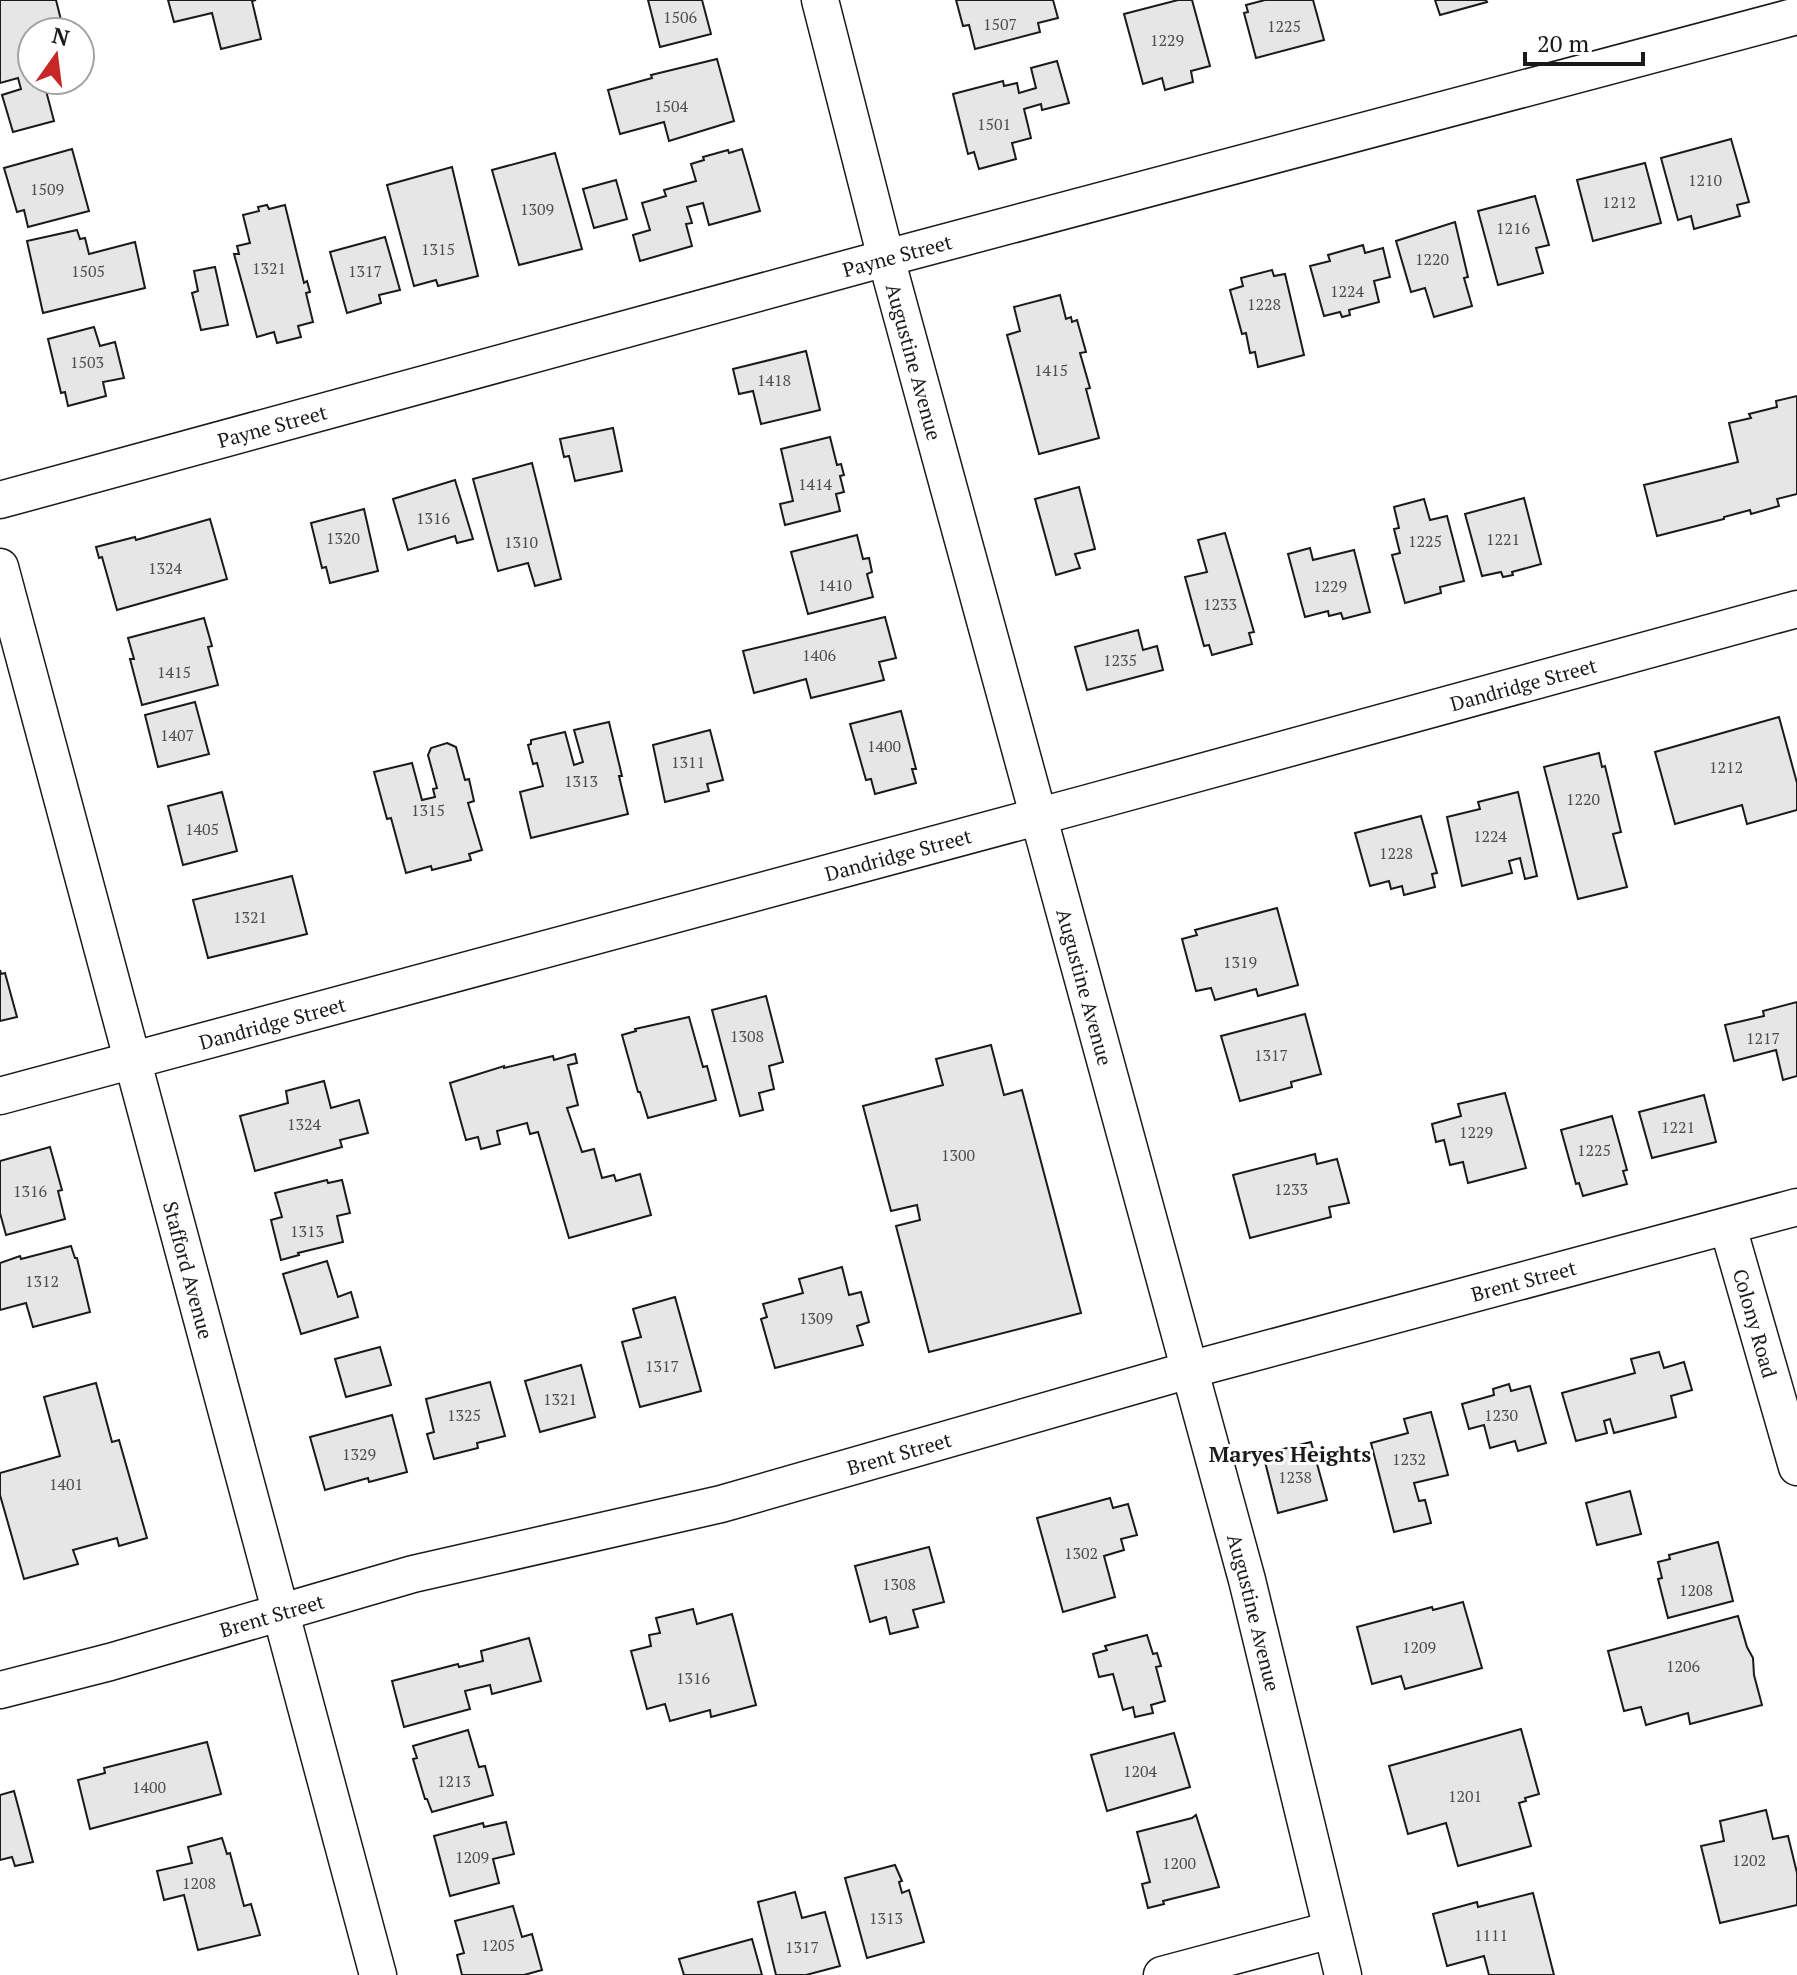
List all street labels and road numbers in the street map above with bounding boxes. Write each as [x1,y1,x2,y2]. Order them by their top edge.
street label: Payne Street [839,227,955,283]
street label: Augustine Avenue [880,281,949,443]
street label: Payne Street [214,398,330,454]
street label: Dandridge Street [1447,651,1600,717]
street label: Dandridge Street [822,821,975,887]
street label: Augustine Avenue [1051,906,1119,1068]
street label: Dandridge Street [196,990,349,1055]
street label: Stafford Avenue [157,1198,220,1342]
street label: Brent Street [1468,1253,1580,1307]
street label: Colony Road [1727,1266,1784,1381]
street label: Brent Street [844,1425,955,1481]
street label: Augustine Avenue [1222,1531,1287,1694]
street label: Brent Street [216,1587,328,1643]

